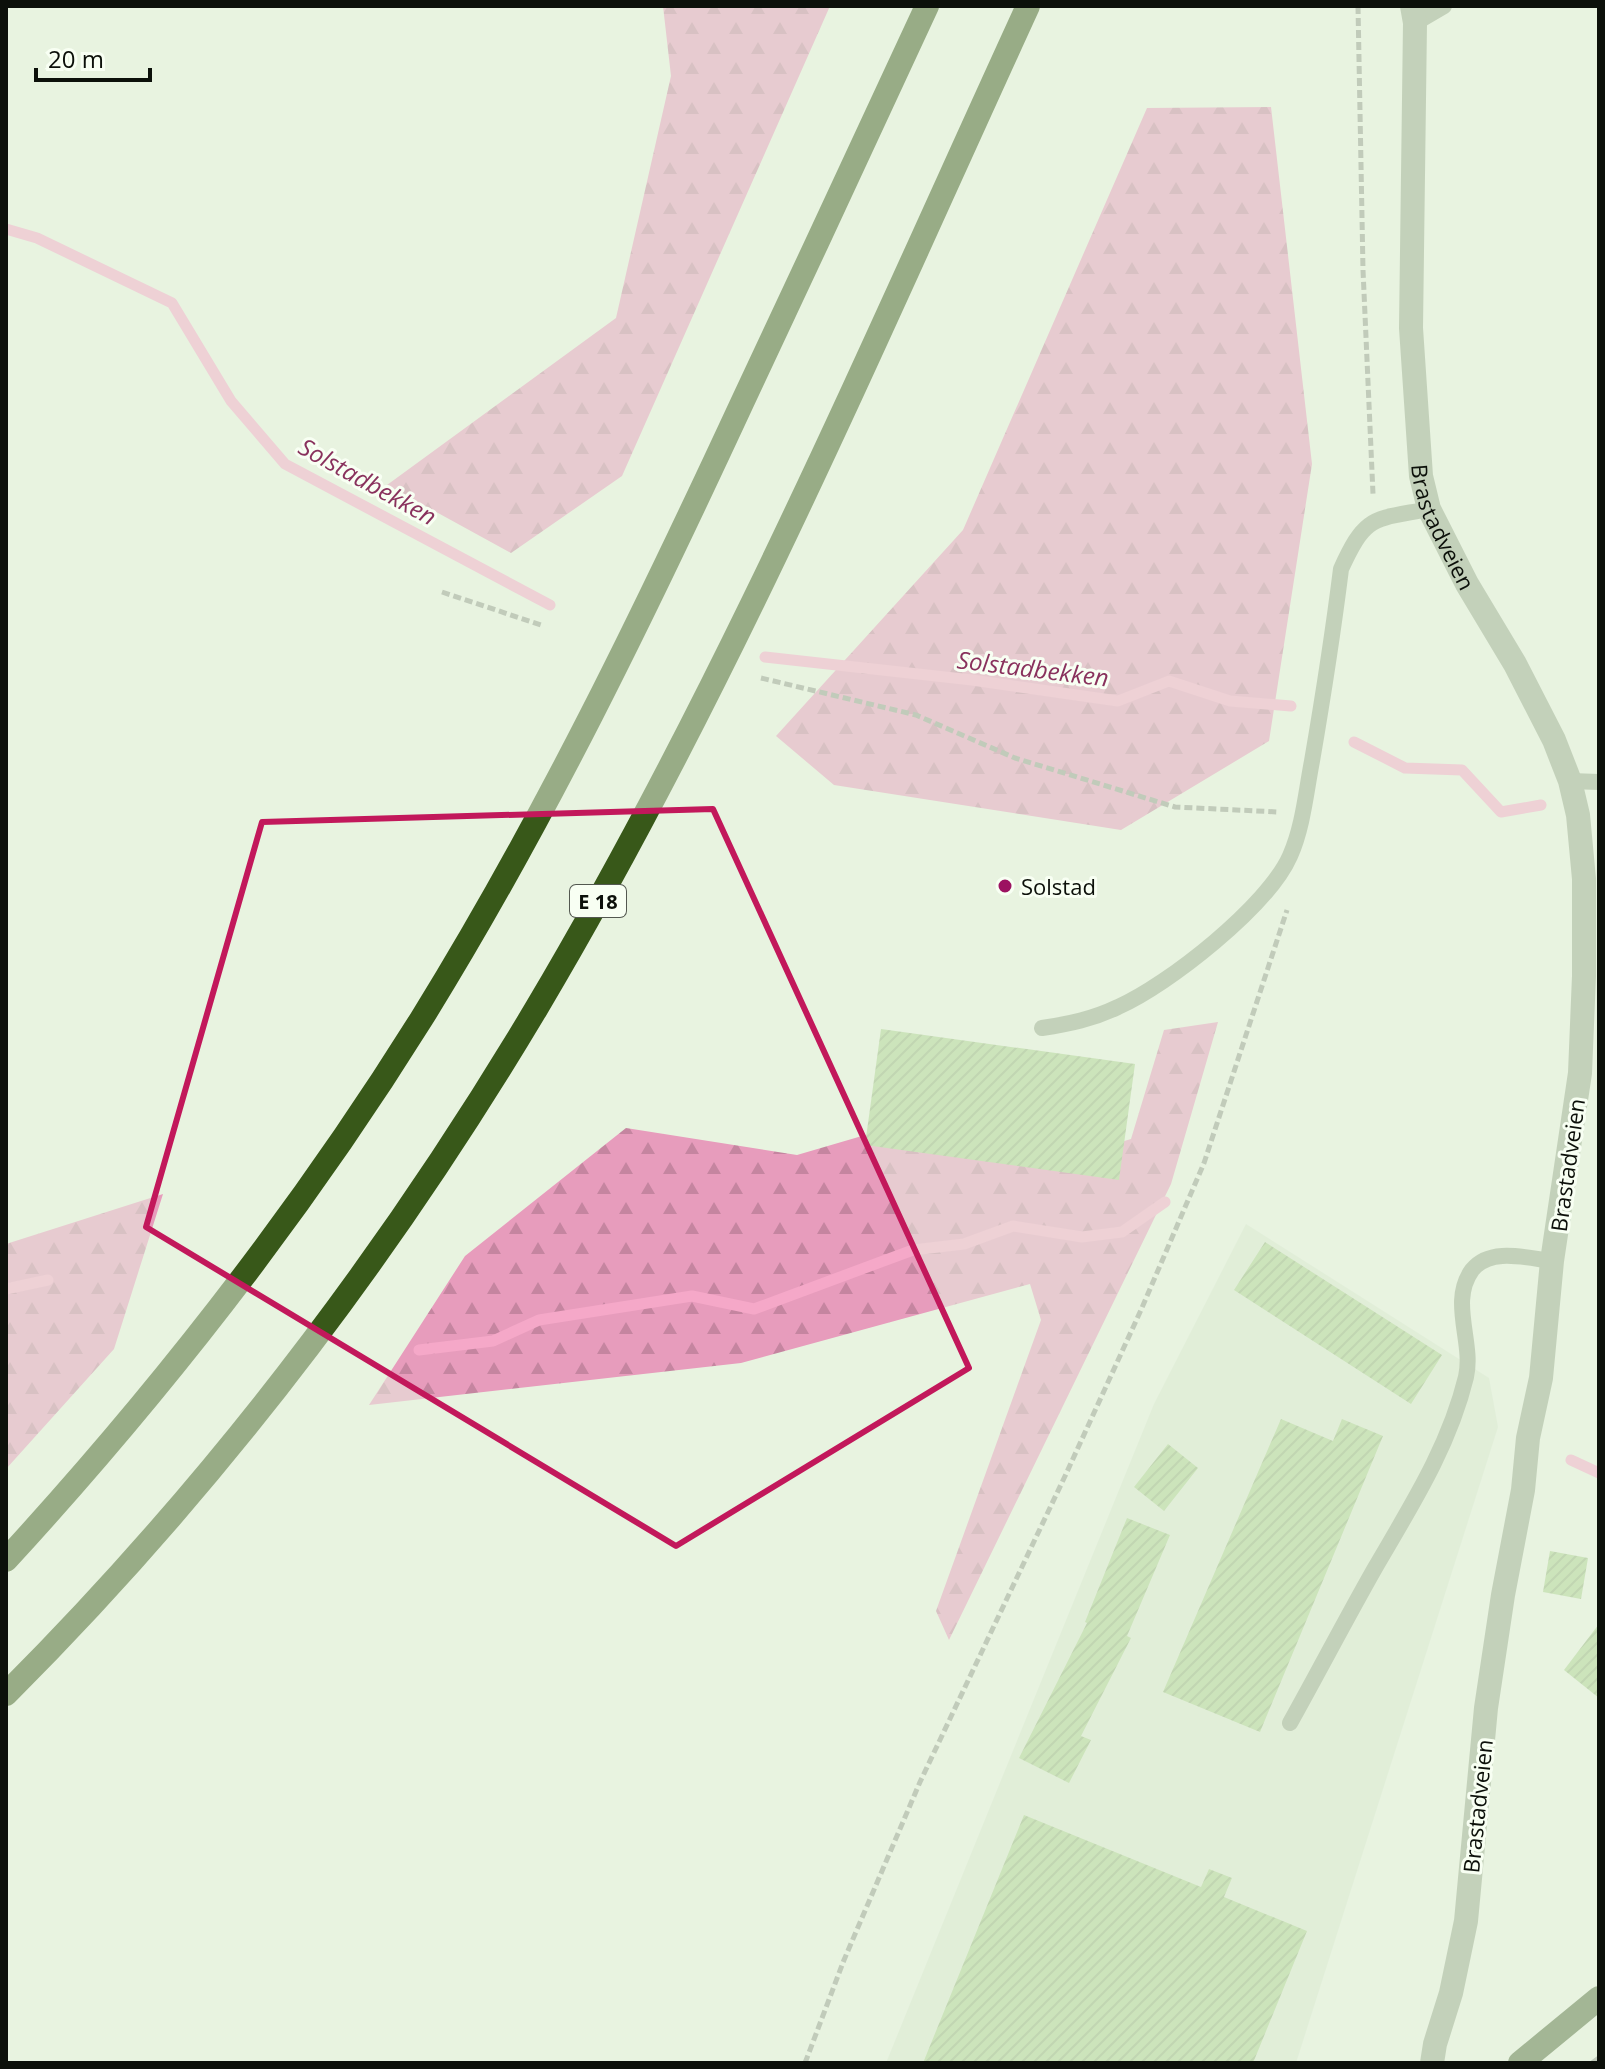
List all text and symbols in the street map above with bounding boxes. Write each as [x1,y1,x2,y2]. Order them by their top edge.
scale bar [36,32,150,82]
text: 20 m [48,42,104,75]
water label: Solstadbekken [293,430,443,532]
street label: Brastadveien [1405,463,1482,595]
water label: Solstadbekken [955,642,1111,694]
place label: Solstad [1021,871,1096,901]
marker: Solstad [996,877,1014,895]
road number: E 18 [570,885,626,917]
street label: Brastadveien [1543,1096,1591,1234]
street label: Brastadveien [1455,1738,1499,1874]

